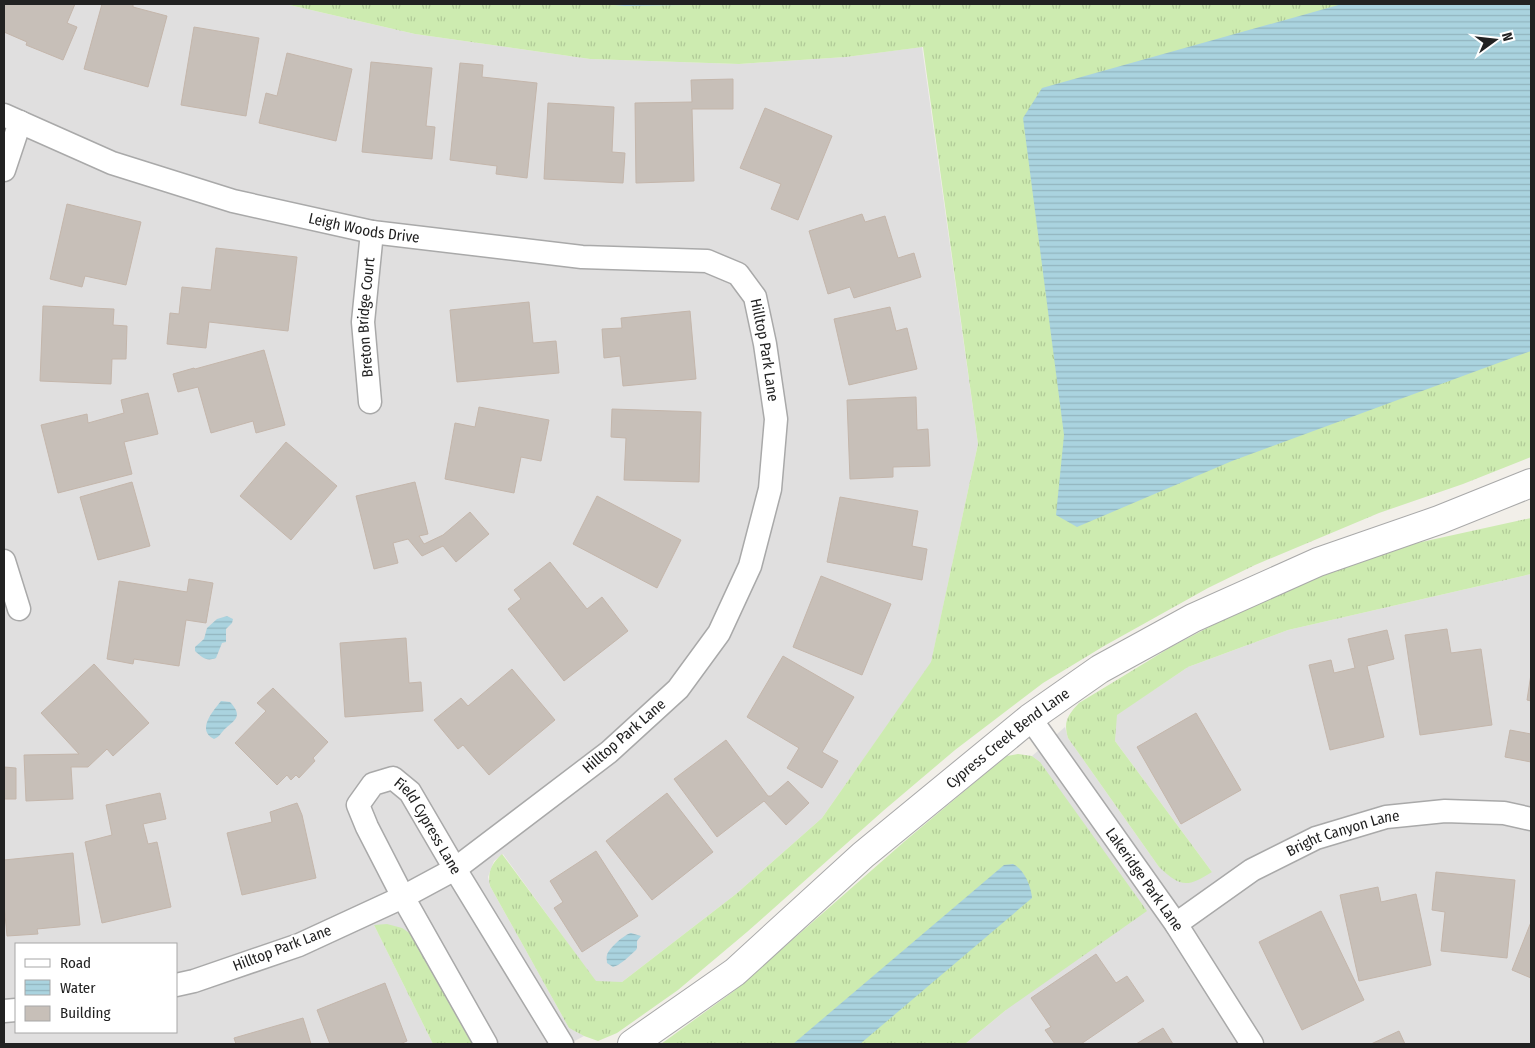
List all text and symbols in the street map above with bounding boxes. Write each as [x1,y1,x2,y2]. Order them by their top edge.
north arrow [1470,15,1520,65]
text: N [1498,31,1516,43]
street label: Leigh Woods Drive [307,209,421,247]
street label: Breton Bridge Court [354,256,378,378]
street label: Hilltop Park Lane [747,297,782,403]
street label: Cypress Creek Bend Lane [942,684,1073,792]
street label: Hilltop Park Lane [579,695,669,777]
street label: Field Cypress Lane [390,774,465,878]
street label: Bright Canyon Lane [1283,807,1400,860]
street label: Lakeridge Park Lane [1102,824,1187,935]
street label: Hilltop Park Lane [230,921,334,975]
legend [15,943,178,1033]
text: Road [60,954,91,972]
text: Water [60,979,96,997]
text: Building [60,1004,111,1022]

